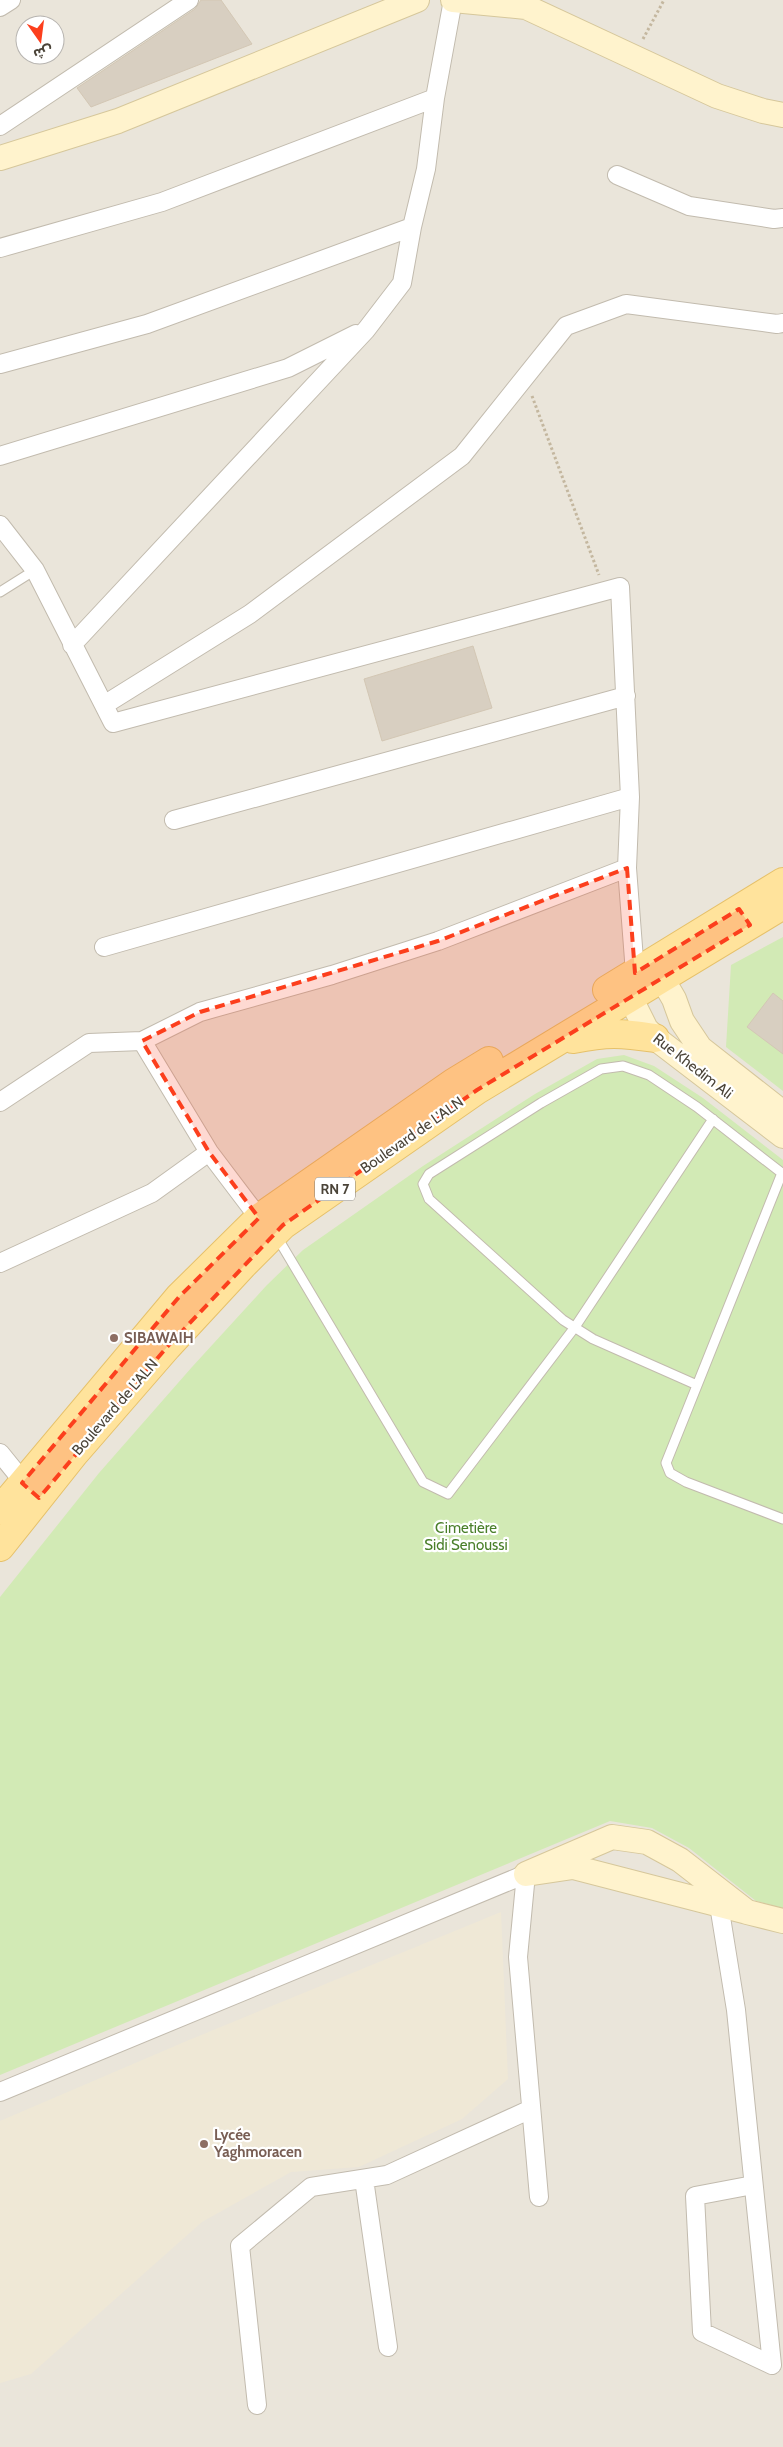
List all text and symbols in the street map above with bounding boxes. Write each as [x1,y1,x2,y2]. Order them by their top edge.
north arrow [15,15,65,65]
text: ش [32,42,55,64]
street label: Rue Khedim Ali [650,1029,736,1103]
street label: Boulevard de L'ALN [357,1093,467,1177]
road number: RN 7 [315,1178,355,1200]
place label: SIBAWAIH [124,1329,194,1347]
marker: SIBAWAIH [108,1332,120,1344]
street label: Boulevard de L'ALN [68,1355,162,1459]
park label: Cimetière Sidi Senoussi [424,1519,508,1554]
place label: Lycée Yaghmoracen [213,2126,302,2161]
marker: Lycée Yaghmoracen [198,2138,210,2150]

